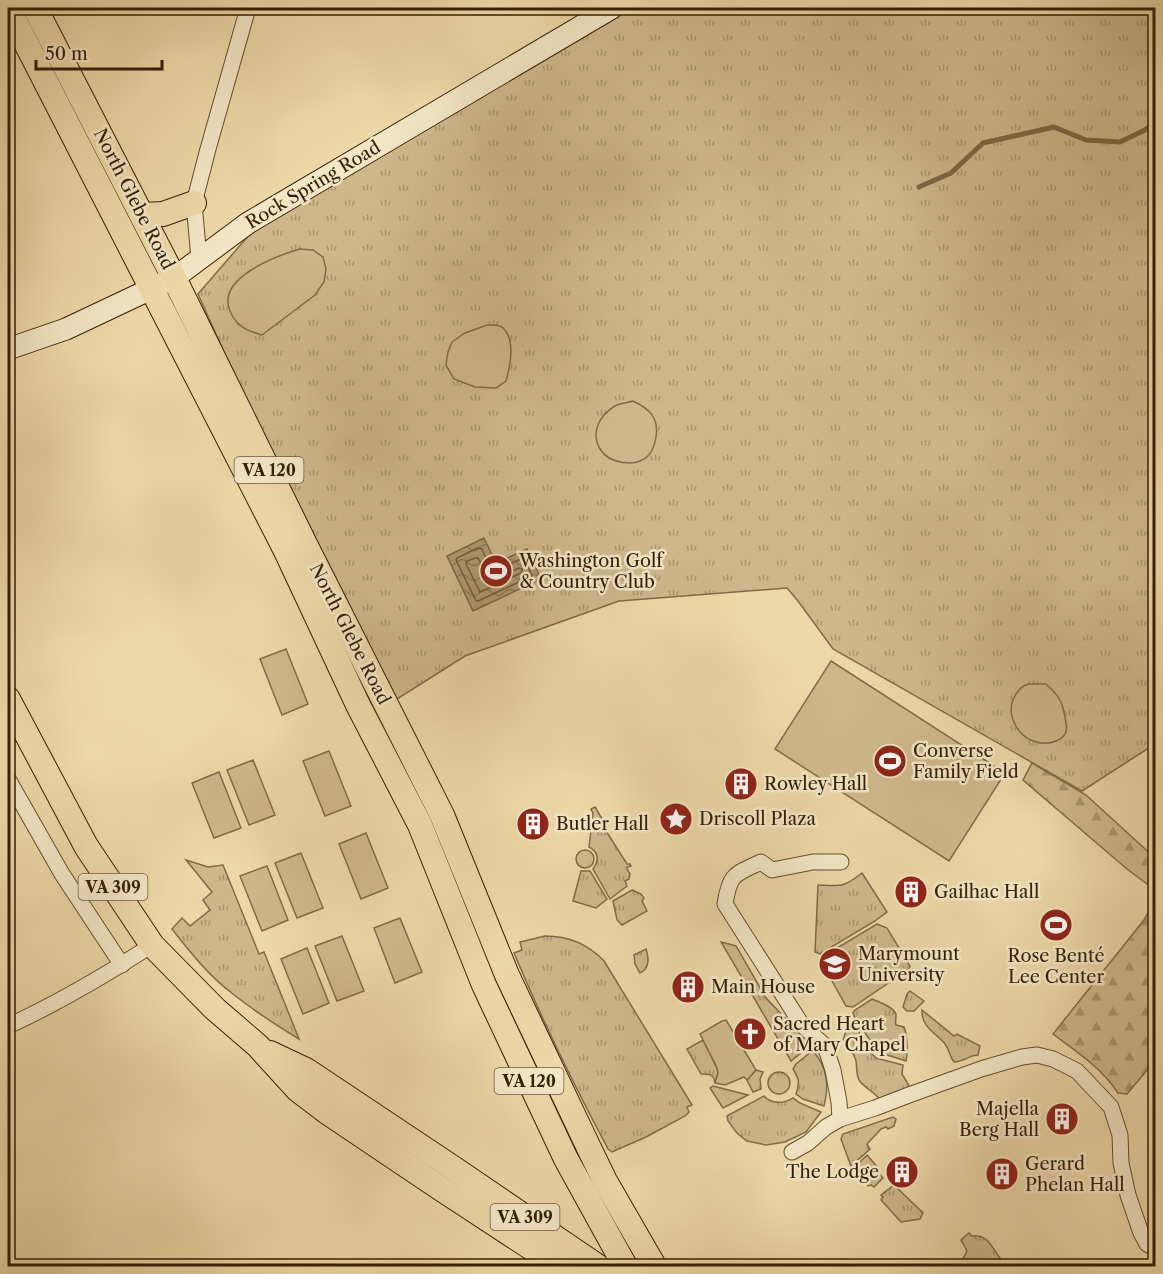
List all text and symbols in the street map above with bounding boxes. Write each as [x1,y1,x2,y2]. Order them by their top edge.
scale bar [36,33,162,71]
text: 50 m [45,43,88,65]
street label: North Glebe Road [89,125,179,273]
street label: Rock Spring Road [242,136,384,234]
road number: VA 120 [234,457,304,483]
place label: Washington Golf & Country Club [518,550,665,593]
sports icon: Washington Golf & Country Club [478,553,514,589]
street label: North Glebe Road [305,560,395,708]
place label: Converse Family Field [913,740,1019,783]
sports icon: Converse Family Field [872,743,908,779]
building icon: Rowley Hall [723,766,759,802]
place label: Rowley Hall [764,773,867,795]
place icon: Driscoll Plaza [658,801,694,837]
building icon: Butler Hall [515,806,551,842]
place label: Driscoll Plaza [699,808,816,830]
place label: Butler Hall [556,813,649,835]
road number: VA 309 [78,874,148,900]
building icon: Gailhac Hall [893,874,929,910]
place label: Gailhac Hall [934,881,1039,903]
sports icon: Rose Benté Lee Center [1038,907,1074,943]
place label: Marymount University [858,943,960,986]
place label: Rose Benté Lee Center [1007,945,1105,988]
school or university icon: Marymount University [817,946,853,982]
building icon: Main House [670,969,706,1005]
place label: Main House [711,976,815,998]
place label: Sacred Heart of Mary Chapel [773,1013,906,1056]
church icon: Sacred Heart of Mary Chapel [732,1016,768,1052]
road number: VA 120 [494,1068,564,1094]
place label: Majella Berg Hall [959,1098,1039,1141]
building icon: Majella Berg Hall [1044,1101,1080,1137]
place label: Gerard Phelan Hall [1025,1153,1125,1196]
building icon: The Lodge [884,1154,920,1190]
building icon: Gerard Phelan Hall [984,1156,1020,1192]
place label: The Lodge [786,1161,879,1183]
road number: VA 309 [490,1204,560,1230]

